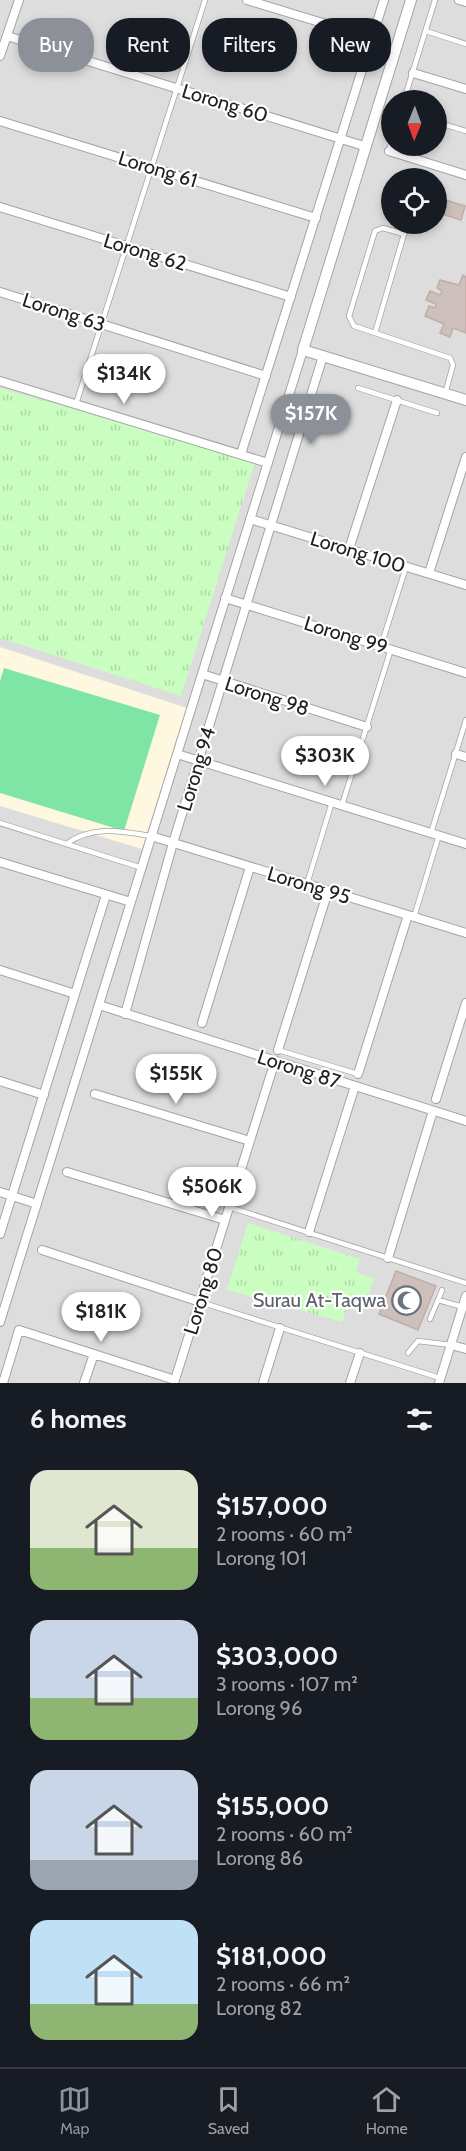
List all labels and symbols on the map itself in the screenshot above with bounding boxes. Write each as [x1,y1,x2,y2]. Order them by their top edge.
street label: Lorong 60 [179,79,271,127]
north arrow [381,90,447,156]
street label: Lorong 61 [116,146,200,192]
street label: Lorong 62 [101,228,189,276]
street label: Lorong 63 [20,287,108,337]
pin: $134K [82,354,166,405]
pin: $157K [269,394,353,445]
street label: Lorong 100 [308,526,408,578]
street label: Lorong 99 [301,611,391,659]
street label: Lorong 98 [222,671,312,721]
street label: Lorong 94 [172,724,220,814]
pin: $303K [283,736,367,787]
street label: Lorong 95 [265,861,353,909]
street label: Lorong 87 [255,1044,343,1094]
pin: $155K [134,1054,218,1105]
pin: $506K [170,1167,254,1218]
street label: Lorong 80 [178,1245,228,1337]
mosque icon: Surau At-Taqwa [391,1284,423,1316]
place label: Surau At-Taqwa [253,1288,386,1312]
pin: $181K [59,1292,143,1343]

